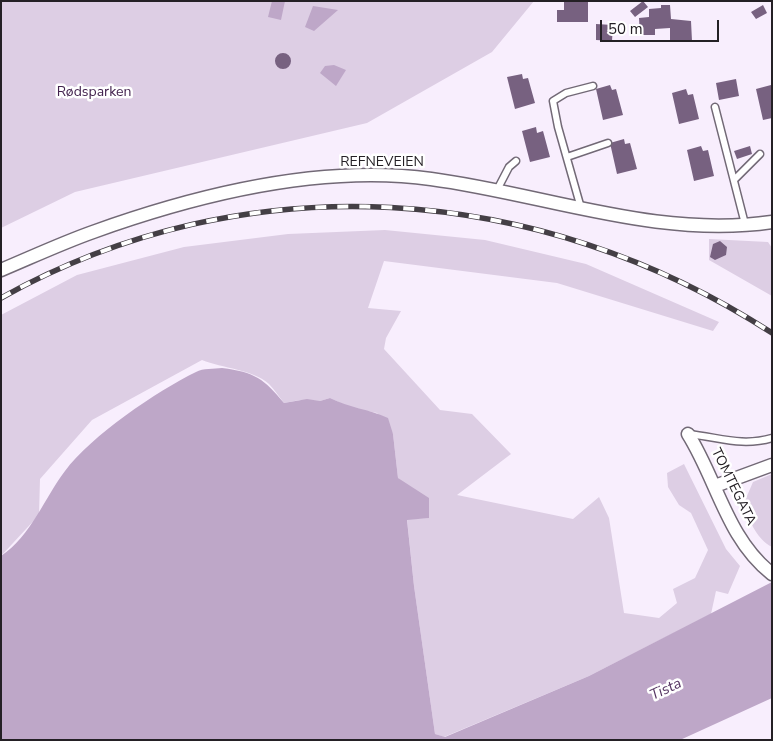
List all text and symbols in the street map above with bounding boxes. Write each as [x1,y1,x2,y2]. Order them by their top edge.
scale bar [603,10,722,42]
text: 50 m [608,19,643,39]
park label: Rødsparken [57,85,131,101]
street label: REFNEVEIEN [340,155,424,171]
street label: TOMTEGATA [707,446,759,528]
water label: Tista [647,675,685,705]

